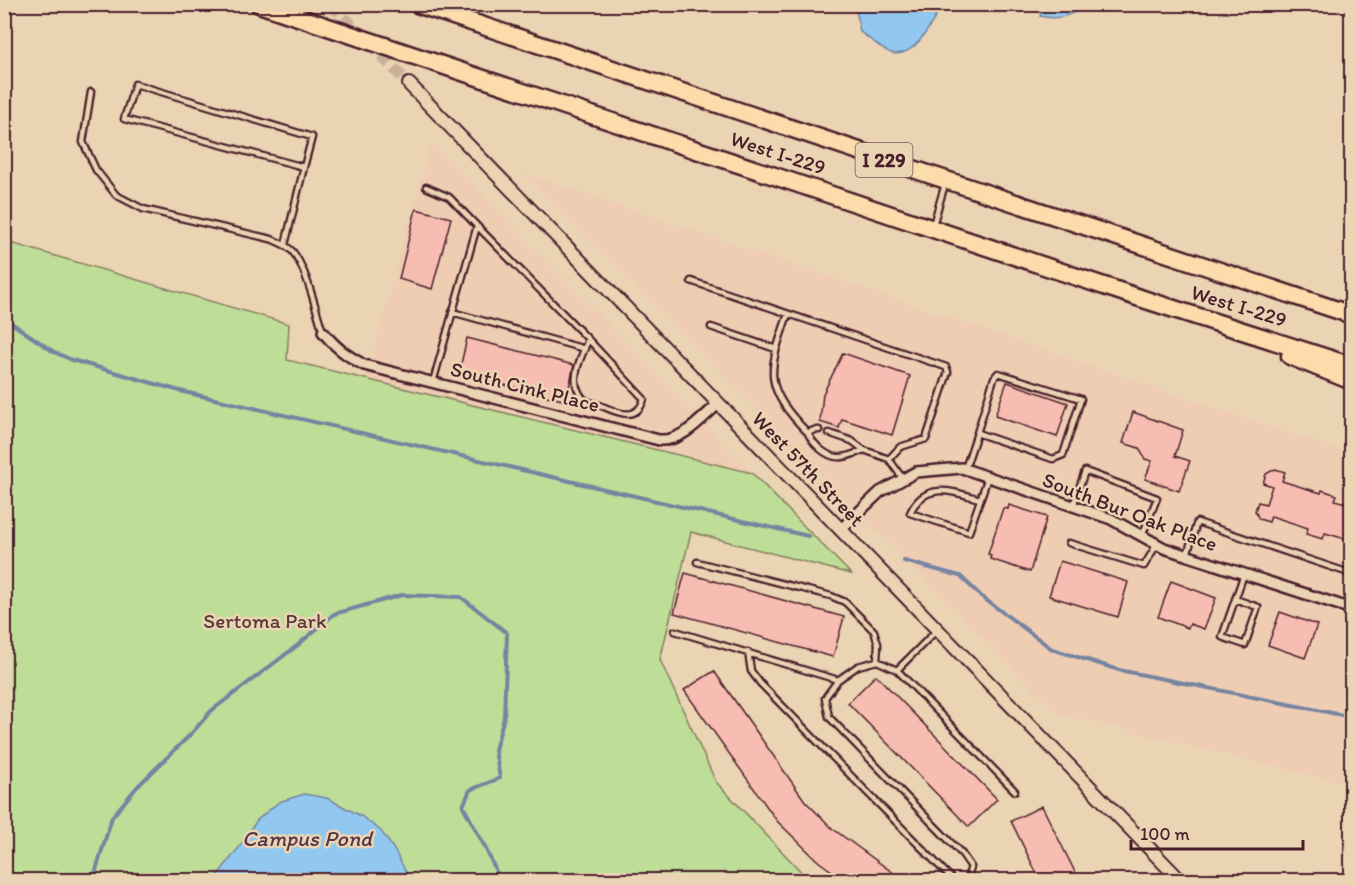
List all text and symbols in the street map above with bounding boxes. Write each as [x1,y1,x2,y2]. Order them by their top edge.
street label: West I-229 [727,125,829,180]
road number: I 229 [856,143,912,177]
street label: West I-229 [1188,279,1290,332]
street label: South Cink Place [448,356,602,417]
street label: West 57th Street [747,406,870,532]
street label: South Bur Oak Place [1039,467,1221,556]
park label: Sertoma Park [203,608,327,633]
scale bar [1131,813,1304,851]
text: 100 m [1140,823,1190,845]
water label: Campus Pond [242,825,374,852]

